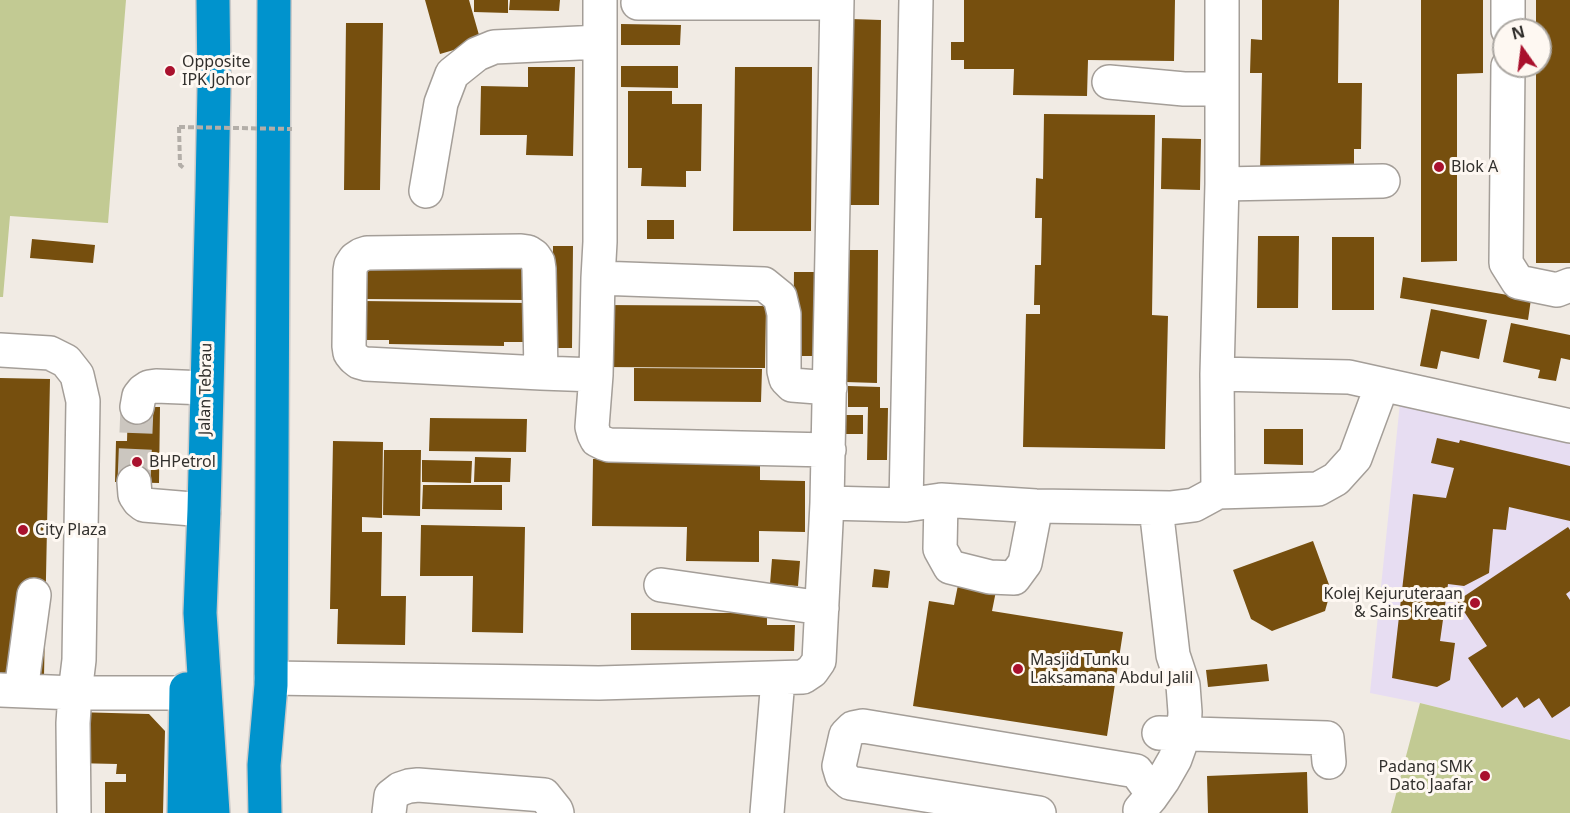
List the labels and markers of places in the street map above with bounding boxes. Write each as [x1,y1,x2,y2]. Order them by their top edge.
place label: Opposite IPK Johor [182,52,251,90]
marker: Opposite IPK Johor [163,64,177,78]
place label: Blok A [1451,157,1498,177]
marker: Blok A [1432,160,1446,174]
place label: BHPetrol [149,452,216,472]
marker: BHPetrol [130,455,144,469]
place label: City Plaza [35,520,107,540]
marker: City Plaza [16,523,30,537]
place label: Kolej Kejuruteraan & Sains Kreatif [1324,584,1463,622]
marker: Kolej Kejuruteraan & Sains Kreatif [1468,596,1482,610]
place label: Masjid Tunku Laksamana Abdul Jalil [1030,650,1193,688]
marker: Masjid Tunku Laksamana Abdul Jalil [1011,662,1025,676]
place label: Padang SMK Dato Jaafar [1378,757,1473,795]
marker: Padang SMK Dato Jaafar [1478,769,1492,783]

